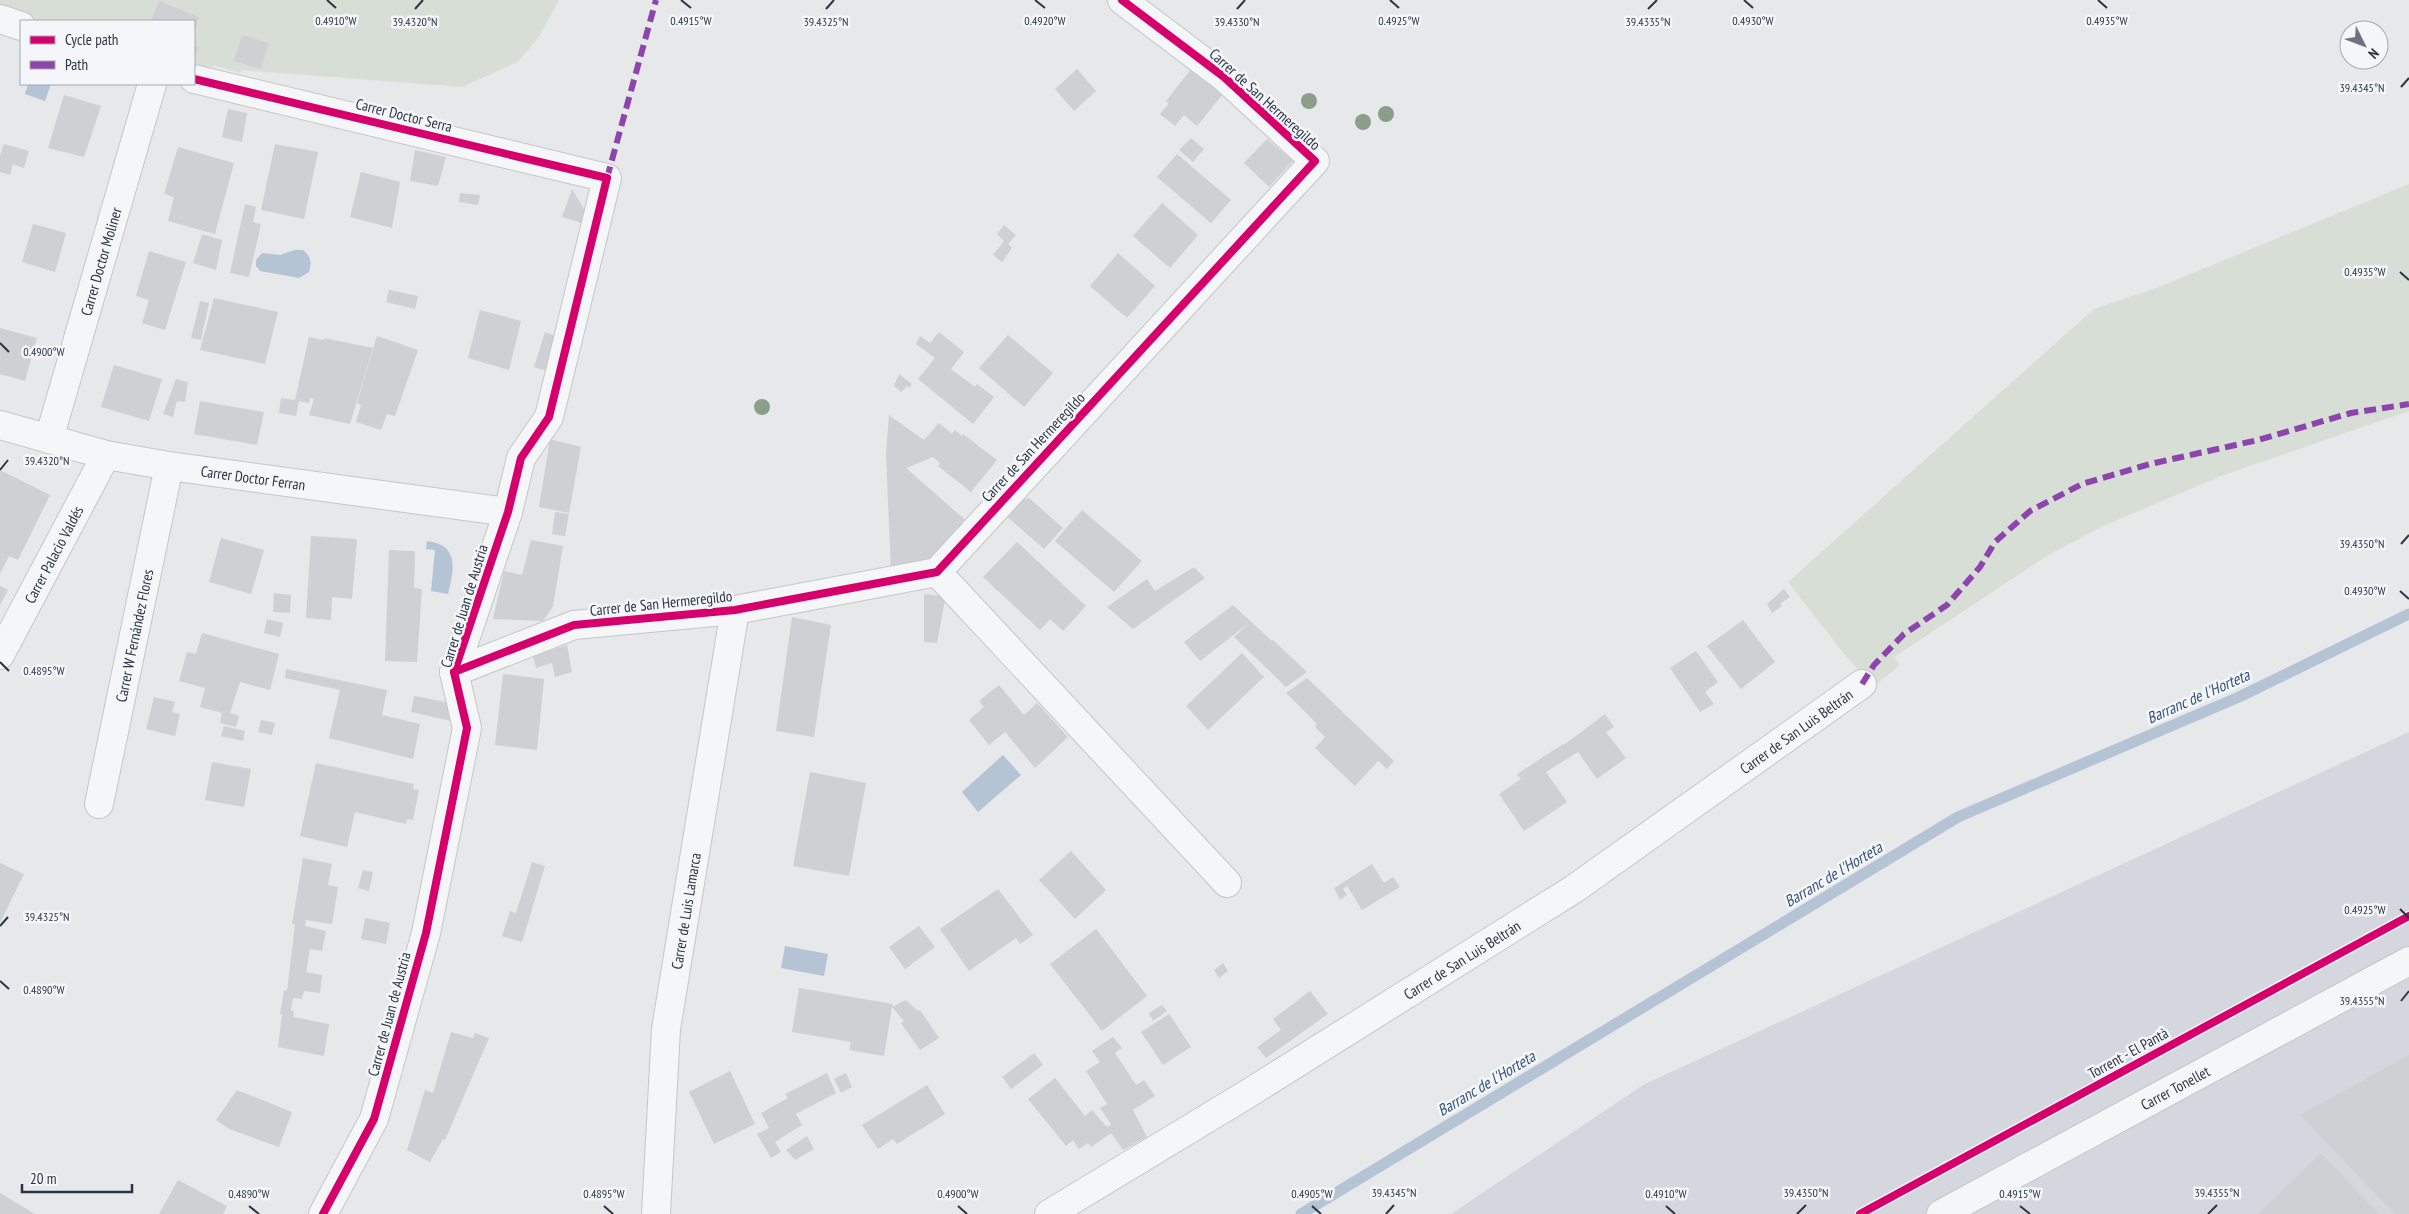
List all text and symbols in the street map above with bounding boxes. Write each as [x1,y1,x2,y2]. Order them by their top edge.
text: 0.4910°W [315,13,357,28]
text: 0.4915°W [670,13,712,28]
text: 0.4920°W [1024,13,1066,28]
text: 0.4925°W [1378,13,1420,28]
text: 0.4930°W [1732,13,1774,28]
text: 0.4935°W [2086,13,2128,28]
text: 39.4320°N [392,14,438,29]
text: 39.4325°N [803,14,849,29]
text: 39.4330°N [1214,14,1260,29]
text: 39.4335°N [1625,14,1671,29]
legend [20,20,195,85]
north arrow [2339,20,2389,70]
text: Cycle path [65,30,118,49]
street label: Carrer de San Hermeregildo [1205,44,1325,154]
text: N [2364,45,2383,63]
text: Path [65,55,88,74]
text: 39.4345°N [2339,80,2385,95]
street label: Carrer Doctor Serra [354,94,454,136]
street label: Carrer Doctor Moliner [76,204,125,318]
text: 0.4935°W [2344,264,2386,279]
text: 0.4900°W [23,344,65,359]
street label: Carrer de San Hermeregildo [977,388,1089,506]
text: 39.4320°N [24,453,70,468]
street label: Carrer Doctor Ferran [200,461,307,494]
street label: Carrer Palacio Valdés [20,502,87,606]
text: 39.4350°N [2339,536,2385,551]
street label: Carrer de Juan de Austria [436,542,492,670]
street label: Carrer W Fernández Flores [111,567,157,704]
text: 0.4930°W [2344,583,2386,598]
street label: Carrer de San Hermeregildo [589,586,733,620]
text: 0.4895°W [23,663,65,678]
water label: Barranc de l'Horteta [2144,664,2254,728]
street label: Carrer de San Luis Beltrán [1736,684,1856,778]
water label: Barranc de l'Horteta [1781,836,1887,911]
street label: Carrer de Luis Lamarca [667,851,704,970]
text: 0.4925°W [2344,902,2386,917]
text: 39.4325°N [24,909,70,924]
street label: Carrer de San Luis Beltrán [1400,916,1524,1003]
street label: Carrer de Juan de Austria [363,950,415,1078]
text: 0.4890°W [23,982,65,997]
text: 39.4355°N [2339,993,2385,1008]
street label: Torrent - El Pantà [2085,1023,2171,1083]
water label: Barranc de l'Horteta [1434,1045,1540,1120]
street label: Carrer Tonellet [2137,1061,2213,1114]
scale bar [22,1162,132,1194]
text: 20 m [30,1169,56,1188]
text: 39.4345°N [1371,1185,1417,1200]
text: 39.4350°N [1783,1185,1829,1200]
text: 39.4355°N [2194,1185,2240,1200]
text: 0.4890°W [228,1186,270,1201]
text: 0.4895°W [583,1186,625,1201]
text: 0.4900°W [937,1186,979,1201]
text: 0.4905°W [1291,1186,1333,1201]
text: 0.4910°W [1645,1186,1687,1201]
text: 0.4915°W [1999,1186,2041,1201]

